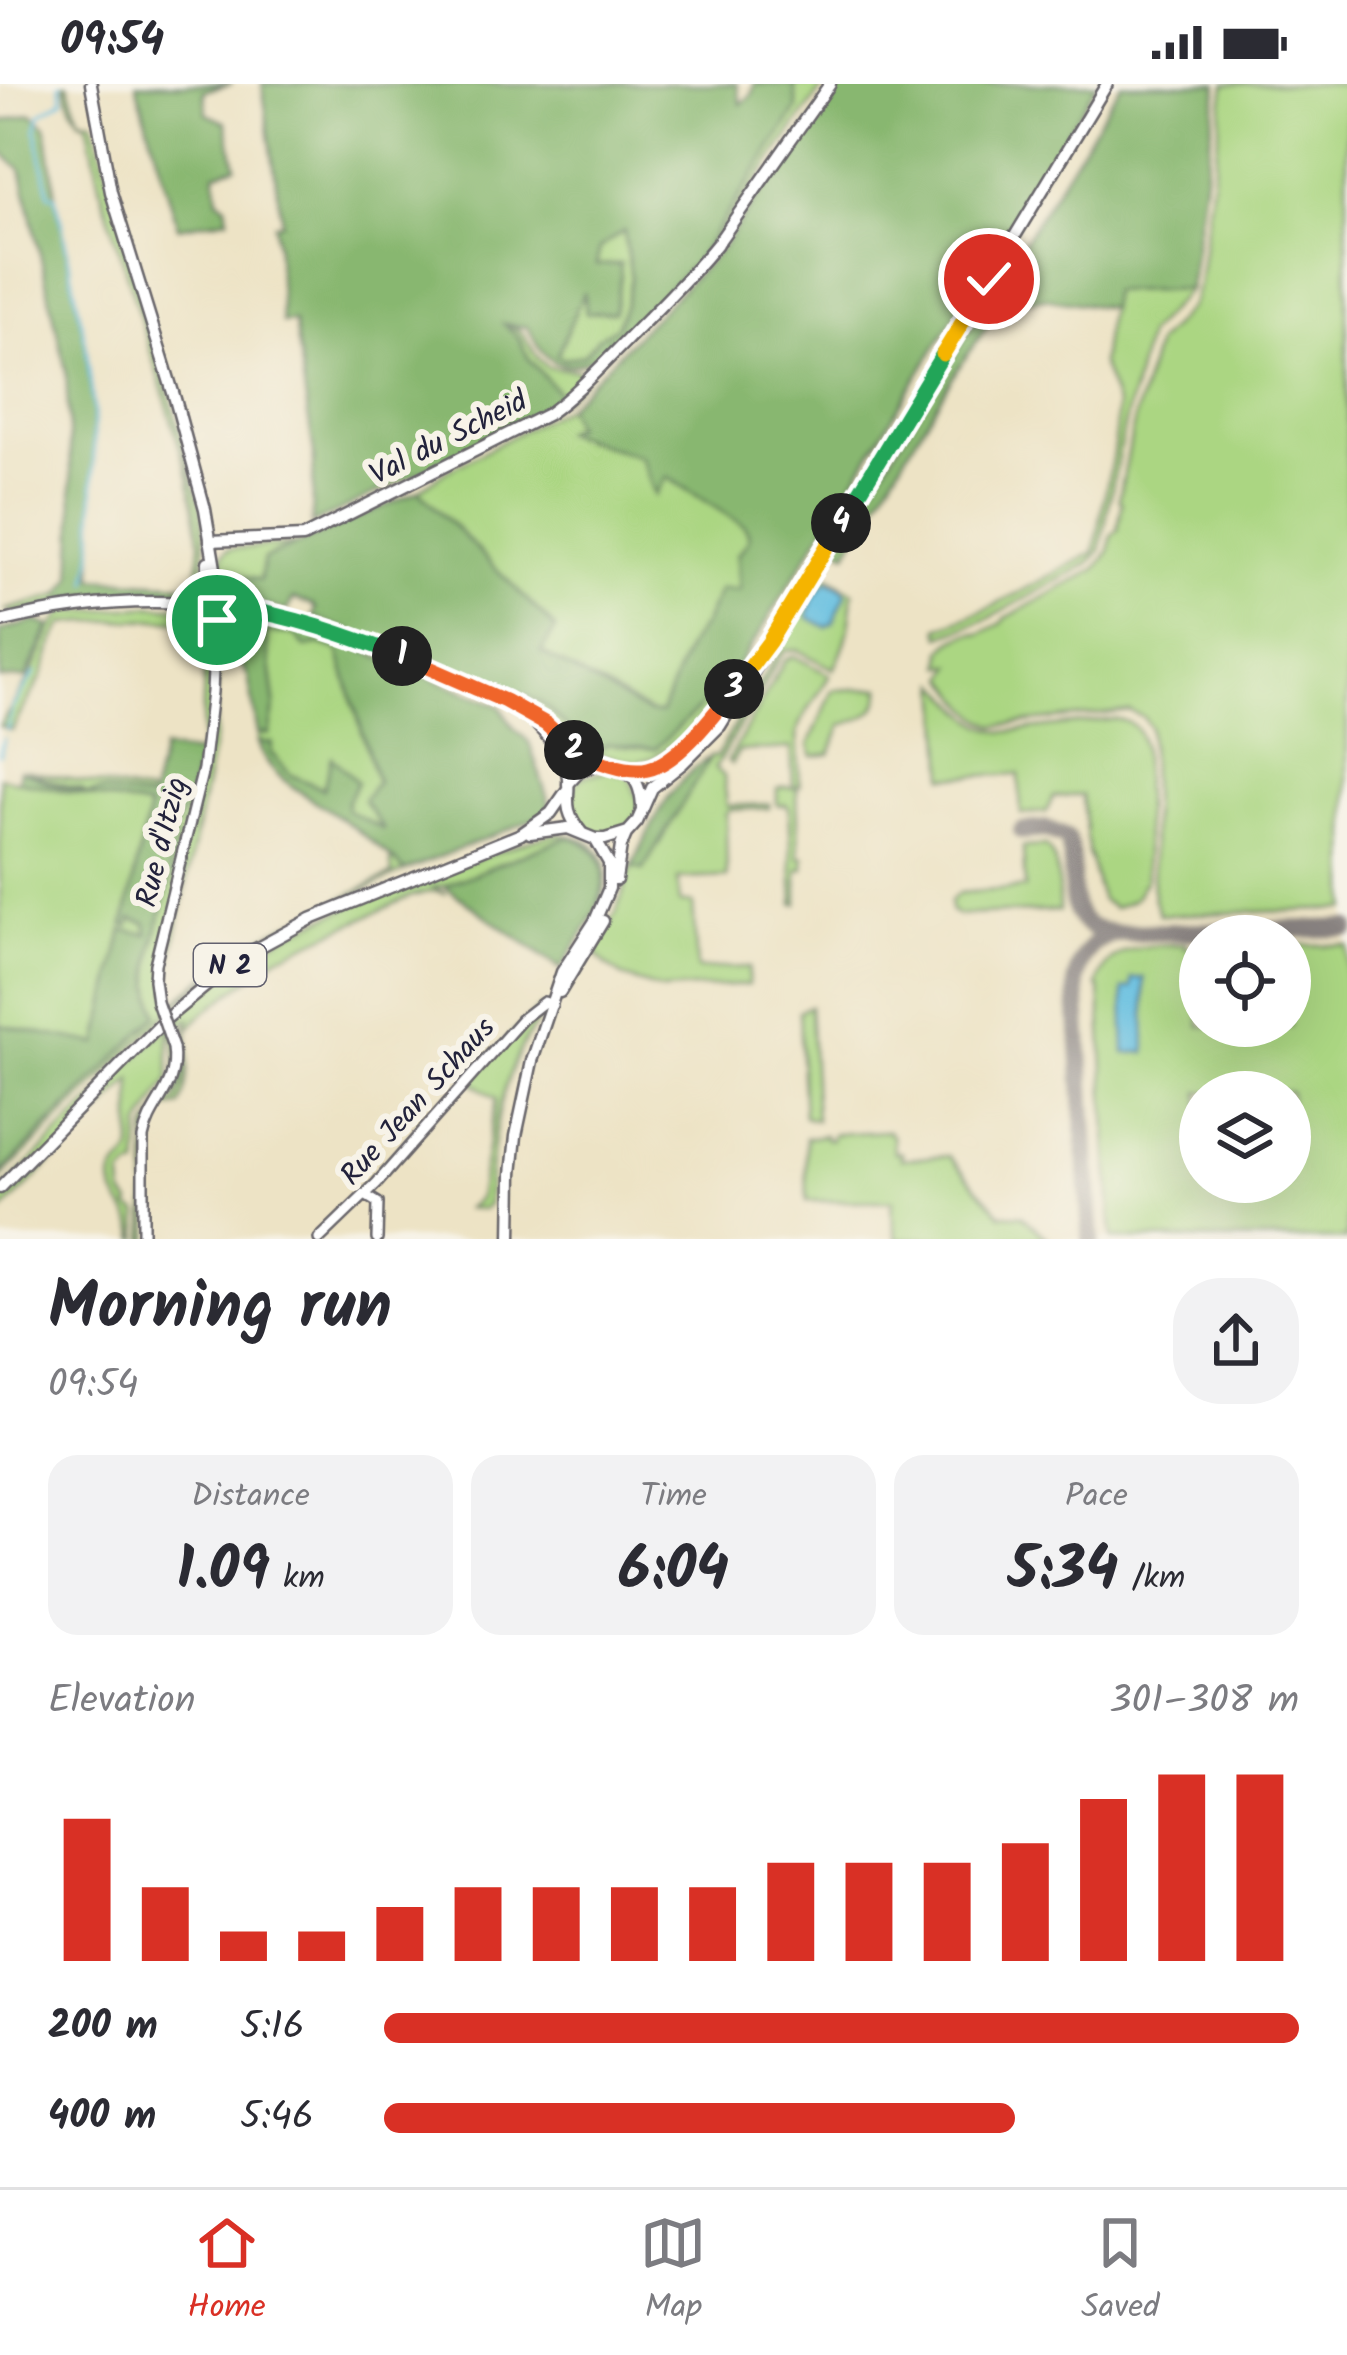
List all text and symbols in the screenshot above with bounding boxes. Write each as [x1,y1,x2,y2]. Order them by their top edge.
text: 09:54 [60,6,164,78]
pin [938,228,1040,330]
icon: check [956,246,1022,312]
street label: Val du Scheid [361,378,537,499]
pin: 4 [811,493,871,553]
text: 4 [832,496,850,549]
pin [166,569,268,671]
icon: arrive [184,587,250,653]
pin: 1 [372,626,432,686]
text: 1 [397,629,407,682]
pin: 3 [704,659,764,719]
text: 3 [725,662,743,715]
pin: 2 [544,720,604,780]
text: 2 [564,723,584,776]
street label: Rue d'Itzig [124,772,202,912]
map controls [1179,915,1311,1203]
button: locate [1179,915,1311,1047]
road number: N 2 [194,944,266,986]
street label: Rue Jean Schaus [329,1007,508,1198]
button: layers [1179,1071,1311,1203]
text: Morning run [48,1257,392,1362]
button: share [1173,1278,1299,1404]
text: 09:54 [48,1355,139,1417]
text: Distance [191,1471,310,1524]
text: Time [640,1471,707,1524]
text: Pace [1065,1471,1128,1524]
text: 1.09 [176,1524,270,1620]
text: 6:04 [618,1524,729,1620]
text: 5:34 [1008,1524,1118,1620]
text: km [270,1553,325,1606]
text: /km [1118,1553,1185,1606]
text: Elevation [48,1671,196,1733]
text: 301–308 m [1109,1671,1299,1733]
text: 200 m [48,1997,158,2059]
text: 5:16 [240,1997,304,2059]
text: 400 m [48,2087,156,2149]
text: 5:46 [240,2087,314,2149]
tab: Home [187,2210,266,2335]
tab: Map [640,2210,706,2335]
tab: Saved [1081,2210,1160,2335]

